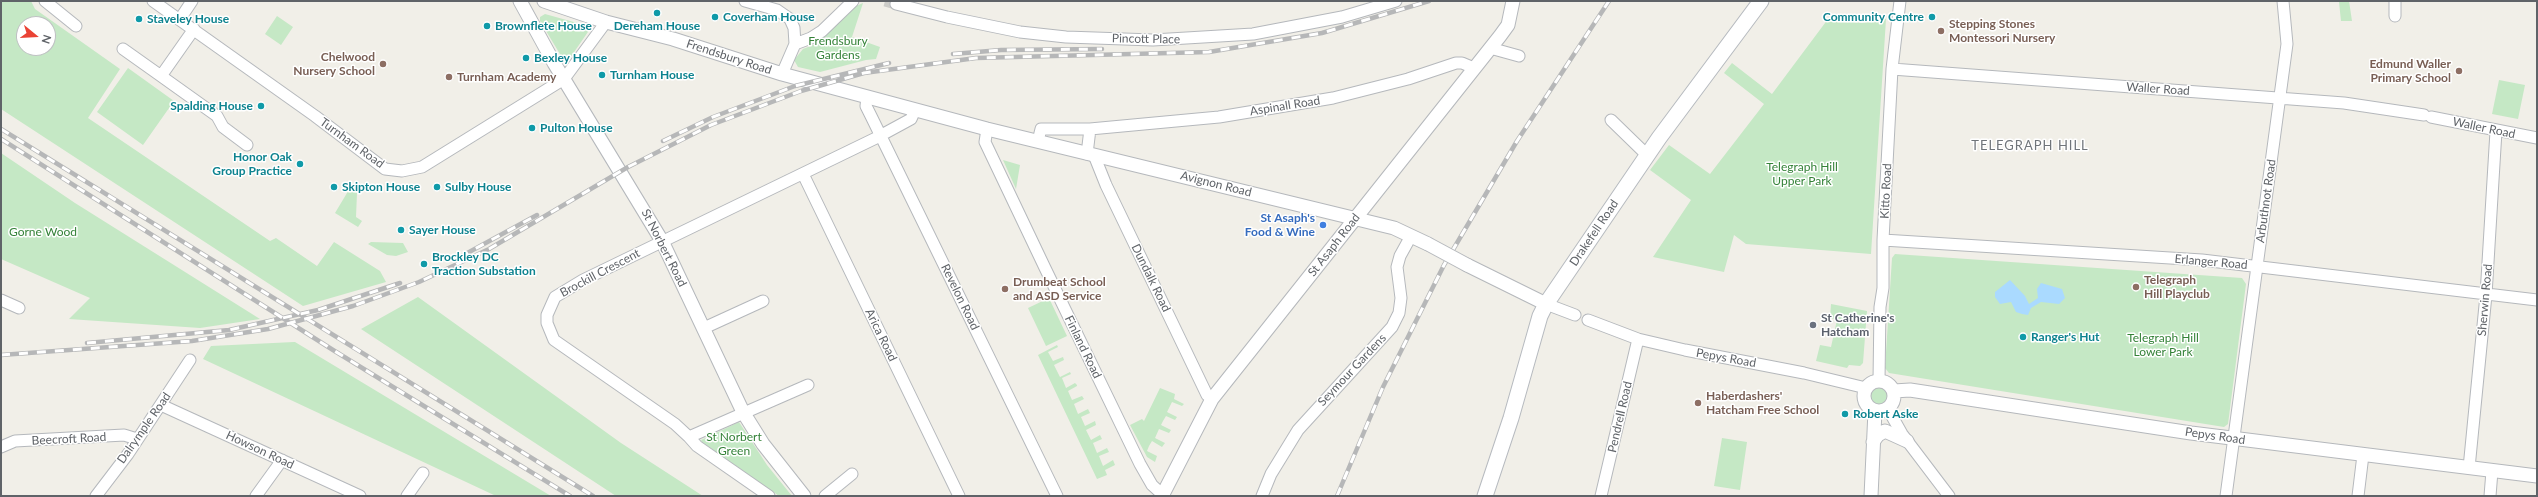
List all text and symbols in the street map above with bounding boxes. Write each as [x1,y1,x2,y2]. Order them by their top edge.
marker: Dereham House [652,8,662,18]
place label: Coverham House [723,10,815,24]
place label: Community Centre [1823,10,1924,24]
place label: Staveley House [147,12,229,26]
marker: Coverham House [710,12,720,22]
marker: Community Centre [1927,12,1937,22]
marker: Staveley House [134,14,144,24]
north arrow [16,16,56,56]
place label: Stepping Stones Montessori Nursery [1949,17,2055,45]
place label: Brownflete House [495,19,592,33]
place label: Dereham House [614,19,700,33]
marker: Brownflete House [482,21,492,31]
marker: Stepping Stones Montessori Nursery [1936,26,1946,36]
street label: Pincott Place [1112,31,1180,47]
text: N [39,34,54,46]
park label: Frendsbury Gardens [808,34,868,62]
street label: Frendsbury Road [684,36,774,78]
place label: Chelwood Nursery School [293,50,375,78]
place label: Bexley House [534,51,607,65]
marker: Bexley House [521,53,531,63]
place label: Edmund Waller Primary School [2369,57,2451,85]
marker: Chelwood Nursery School [378,59,388,69]
marker: Edmund Waller Primary School [2454,66,2464,76]
place label: Turnham House [610,68,694,82]
place label: Turnham Academy [457,70,556,84]
marker: Turnham House [597,70,607,80]
marker: Turnham Academy [444,72,454,82]
street label: Waller Road [2126,80,2190,98]
street label: Aspinall Road [1249,93,1321,119]
place label: Spalding House [170,99,253,113]
marker: Spalding House [256,101,266,111]
street label: Waller Road [2451,114,2517,142]
street label: Turnham Road [317,115,387,171]
place label: Pulton House [540,121,613,135]
marker: Pulton House [527,123,537,133]
district label: TELEGRAPH HILL [1971,138,2089,154]
place label: Honor Oak Group Practice [212,150,292,178]
street label: Arbuthnot Road [2253,158,2279,244]
marker: Honor Oak Group Practice [295,159,305,169]
park label: Telegraph Hill Upper Park [1766,160,1838,188]
street label: Kitto Road [1877,163,1895,219]
street label: Avignon Road [1179,168,1253,200]
place label: Skipton House [342,180,420,194]
place label: Sulby House [445,180,512,194]
marker: Skipton House [329,182,339,192]
marker: Sulby House [432,182,442,192]
street label: Drakefell Road [1567,197,1621,269]
street label: St Norbert Road [638,207,690,289]
place label: St Asaph's Food & Wine [1245,211,1315,239]
street label: St Asaph Road [1305,211,1363,279]
marker: St Asaph's Food & Wine [1318,220,1328,230]
place label: Sayer House [409,223,476,237]
park label: Gorne Wood [9,225,77,239]
marker: Sayer House [396,225,406,235]
street label: Dundalk Road [1128,242,1174,314]
street label: Brockill Crescent [558,246,642,300]
place label: Brockley DC Traction Substation [432,250,536,278]
street label: Erlanger Road [2174,252,2248,272]
marker: Brockley DC Traction Substation [419,259,429,269]
street label: Revelon Road [938,262,982,332]
street label: Sherwin Road [2475,263,2495,337]
place label: Telegraph Hill Playclub [2144,273,2210,301]
place label: Drumbeat School and ASD Service [1013,275,1106,303]
marker: Telegraph Hill Playclub [2131,282,2141,292]
marker: Drumbeat School and ASD Service [1000,284,1010,294]
street label: Arica Road [862,306,900,364]
place label: St Catherine's Hatcham [1821,311,1894,339]
street label: Finland Road [1062,313,1104,381]
marker: St Catherine's Hatcham [1808,320,1818,330]
place label: Ranger's Hut [2031,330,2100,344]
street label: Seymour Gardens [1315,331,1389,409]
park label: Telegraph Hill Lower Park [2127,331,2199,359]
marker: Ranger's Hut [2018,332,2028,342]
street label: Pepys Road [1695,346,1757,370]
street label: Pendrell Road [1605,380,1635,454]
place label: Haberdashers' Hatcham Free School [1706,389,1819,417]
street label: Dalrymple Road [114,390,174,466]
marker: Haberdashers' Hatcham Free School [1693,398,1703,408]
place label: Robert Aske [1853,407,1918,421]
marker: Robert Aske [1840,409,1850,419]
street label: Pepys Road [2184,425,2246,447]
street label: Howson Road [224,428,296,472]
street label: Beecroft Road [31,430,107,448]
park label: St Norbert Green [706,430,762,458]

